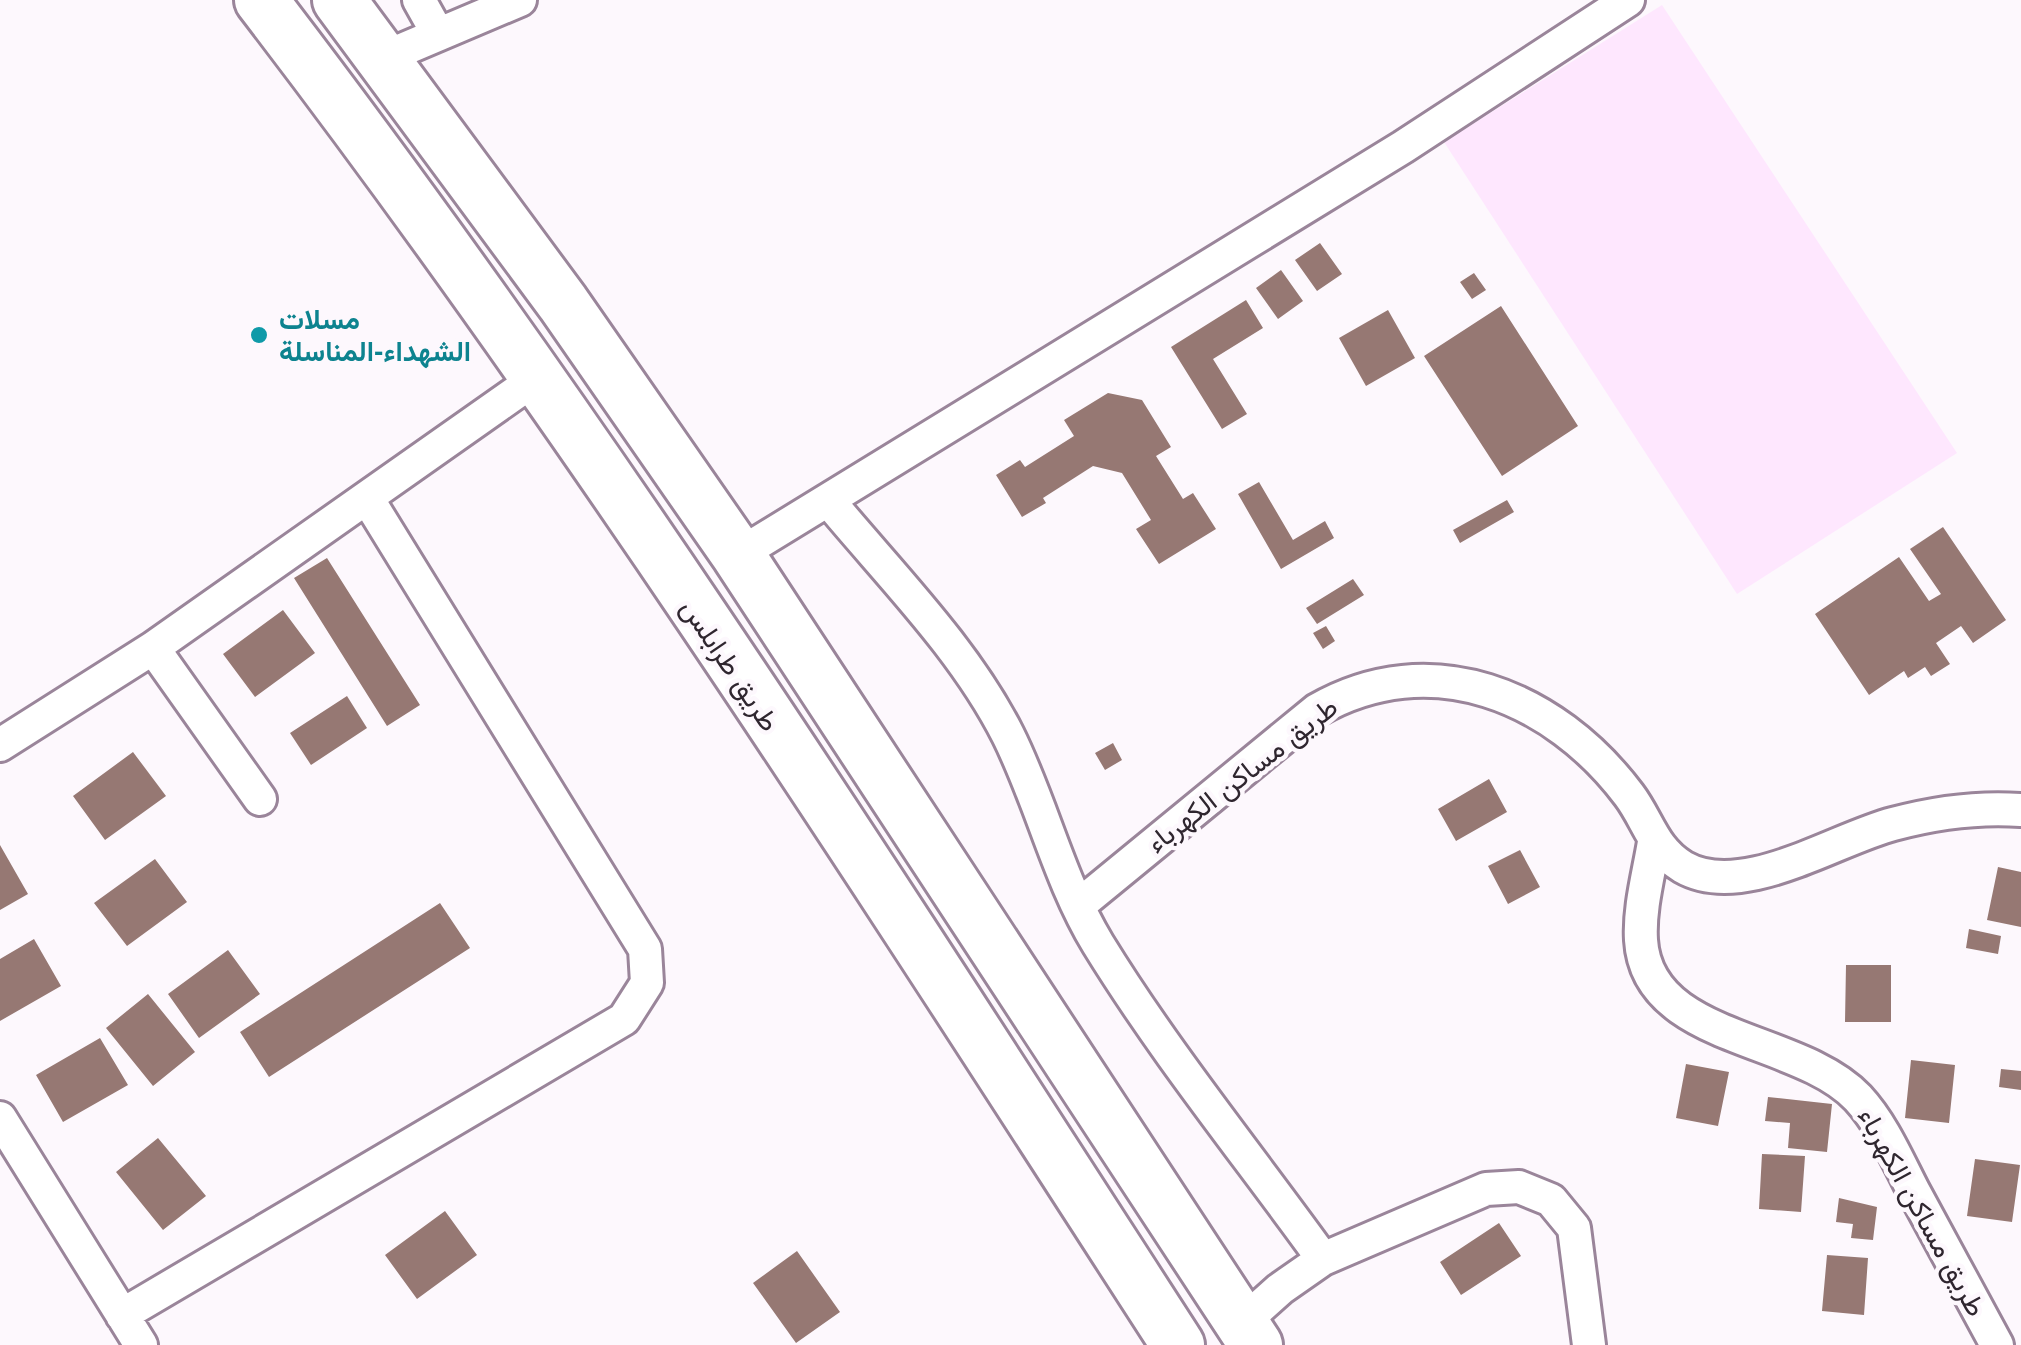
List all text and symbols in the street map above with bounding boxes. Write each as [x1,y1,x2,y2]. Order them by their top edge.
place label: مسلات الشهداء-المناسلة [279,304,471,369]
marker: مسلات الشهداء-المناسلة [248,324,270,346]
street label: طريق طرابلس [673,593,786,738]
street label: طريق مساكن الكهرباء [1141,691,1345,861]
street label: طريق مساكن الكهرباء [1850,1102,1992,1323]

